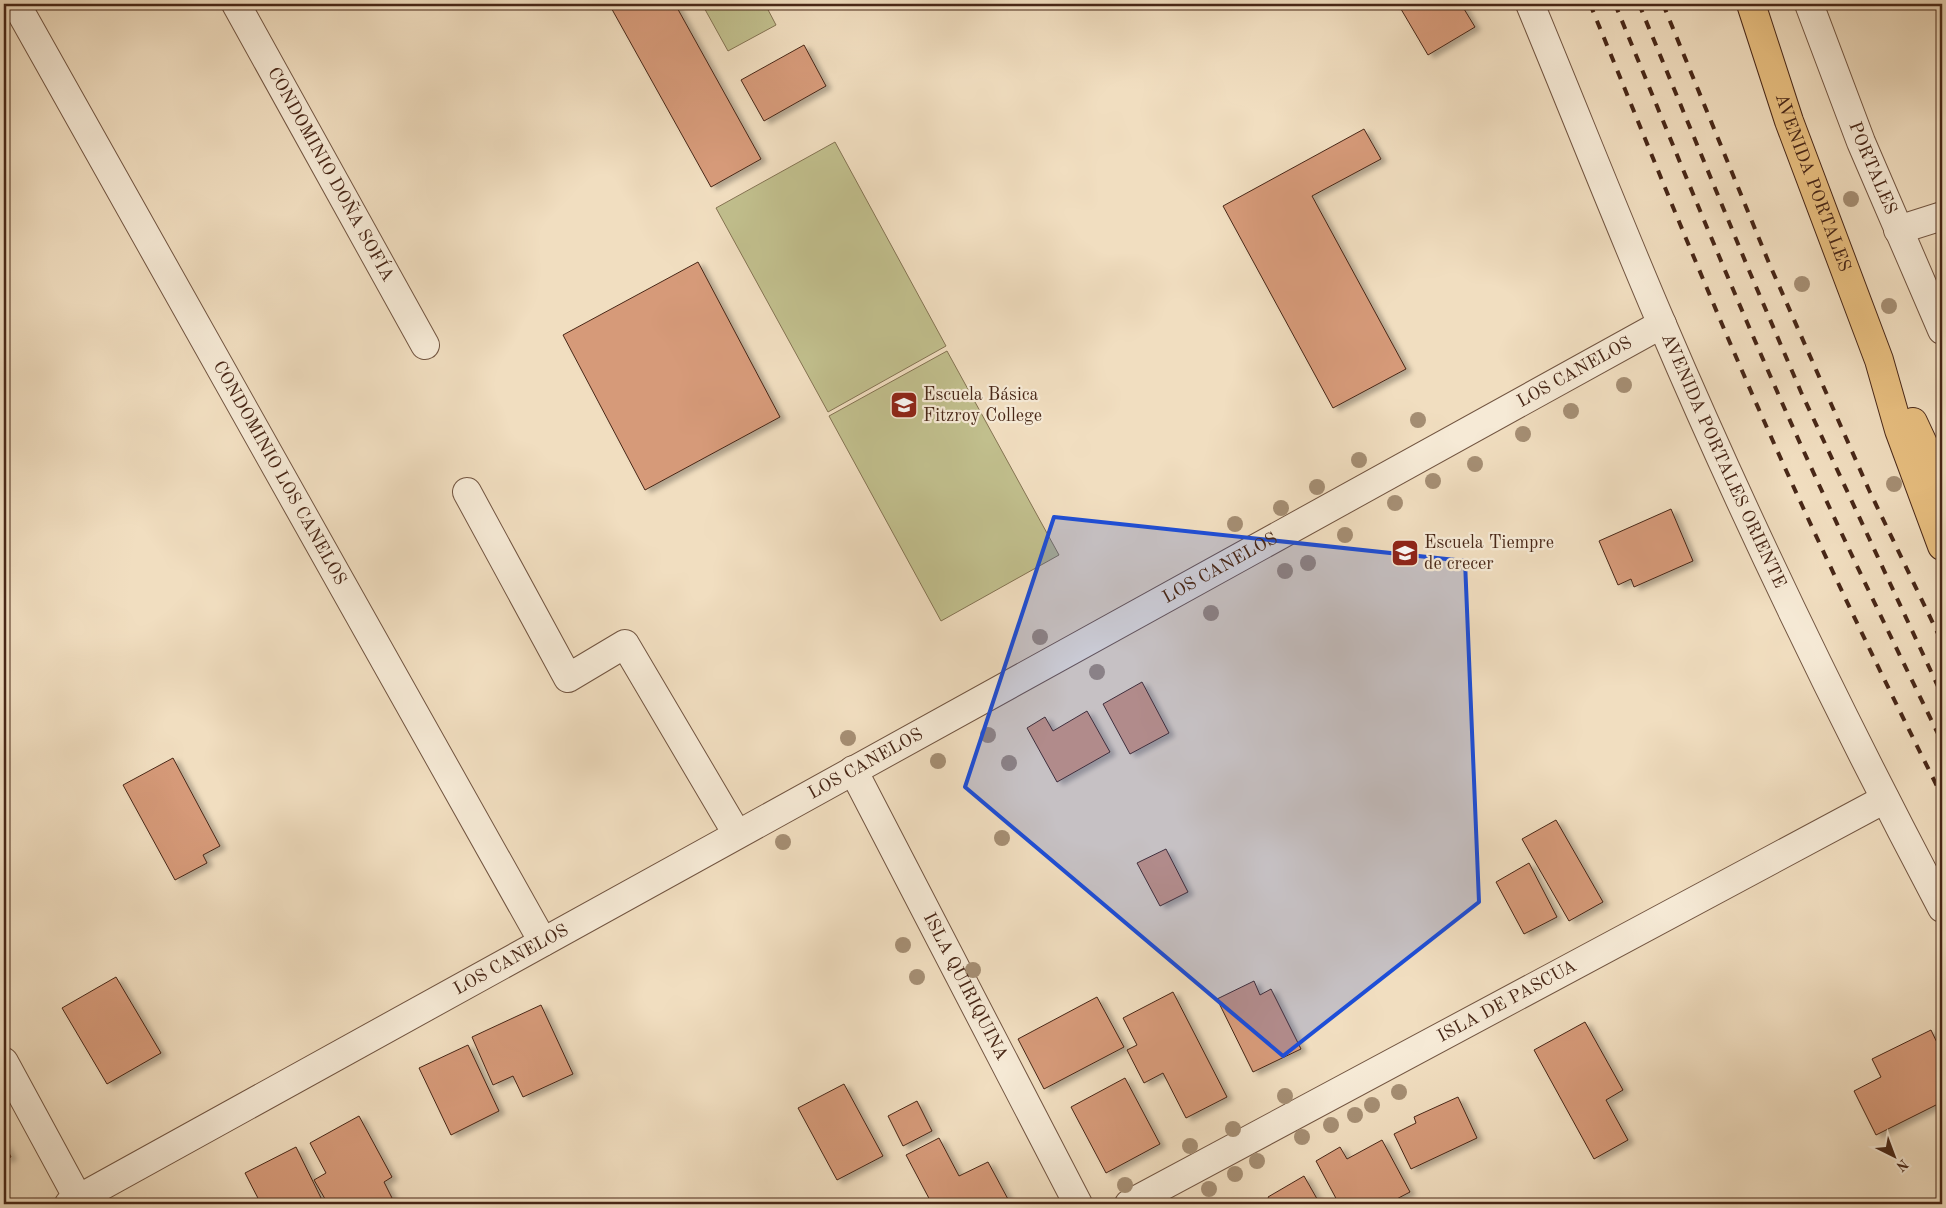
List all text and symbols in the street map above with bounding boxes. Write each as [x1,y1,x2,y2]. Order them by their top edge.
street label: CONDOMINIO DOÑA SOFÍA [264,65,397,285]
street label: AVENIDA PORTALES [1772,91,1854,274]
street label: PORTALES [1845,119,1900,217]
street label: AVENIDA PORTALES ORIENTE [1658,331,1789,591]
street label: LOS CANELOS [1514,334,1635,411]
street label: CONDOMINIO LOS CANELOS [209,358,350,588]
place label: Escuela Básica Fitzroy College [923,386,1042,425]
school or university icon: Escuela Básica Fitzroy College [889,390,919,420]
street label: LOS CANELOS [1160,529,1280,607]
place label: Escuela Tiempre de crecer [1424,534,1554,573]
school or university icon: Escuela Tiempre de crecer [1390,538,1420,568]
street label: LOS CANELOS [805,725,926,803]
street label: ISLA QUIRIQUINA [920,910,1011,1064]
street label: LOS CANELOS [451,921,571,999]
street label: ISLA DE PASCUA [1435,957,1580,1046]
north arrow [1868,1130,1918,1180]
text: N [1893,1156,1911,1174]

